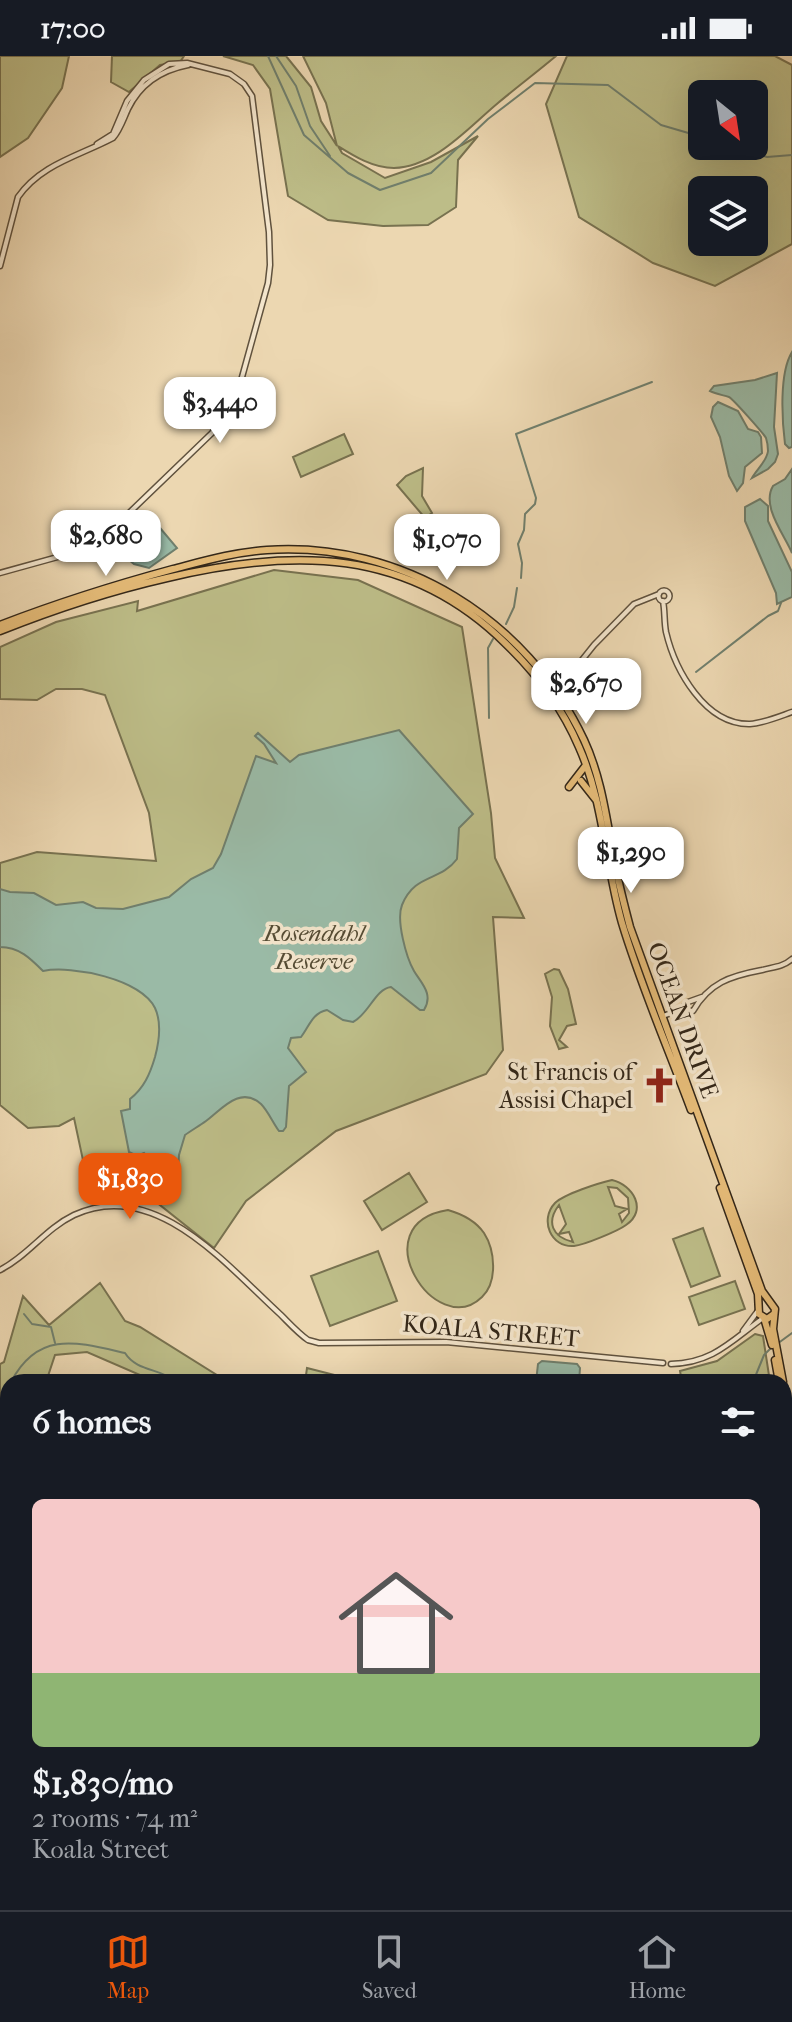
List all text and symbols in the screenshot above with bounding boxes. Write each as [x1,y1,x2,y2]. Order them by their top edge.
text: 17:00 [40,11,106,46]
north arrow [688,80,768,160]
map controls [688,80,768,256]
button: layers [688,176,768,256]
pin: $3,440 [155,377,285,445]
text: $3,440 [182,387,258,418]
pin: $2,680 [41,510,171,578]
pin: $1,070 [382,514,512,582]
text: $2,680 [69,520,143,551]
text: $1,070 [412,524,482,555]
pin: $2,670 [521,658,651,726]
text: $2,670 [549,668,623,699]
pin: $1,290 [566,827,696,895]
text: $1,290 [596,837,666,868]
park label: Rosendahl Reserve [262,919,368,975]
street label: OCEAN DRIVE [642,938,724,1102]
place label: St Francis of Assisi Chapel [498,1058,638,1114]
church icon: St Francis of Assisi Chapel [640,1067,678,1105]
pin: $1,830 [65,1153,195,1221]
text: $1,830 [96,1163,164,1194]
street label: KOALA STREET [401,1309,582,1353]
icon: filters [716,1400,760,1444]
text: 6 homes [32,1402,151,1442]
icon: home [324,1551,468,1695]
text: $1,830/mo [32,1763,173,1803]
text: 2 rooms · 74 m² [32,1803,197,1834]
text: Koala Street [32,1834,169,1865]
tab: Map [106,1930,150,2004]
tab: Saved [362,1930,417,2004]
tab: Home [629,1930,686,2004]

